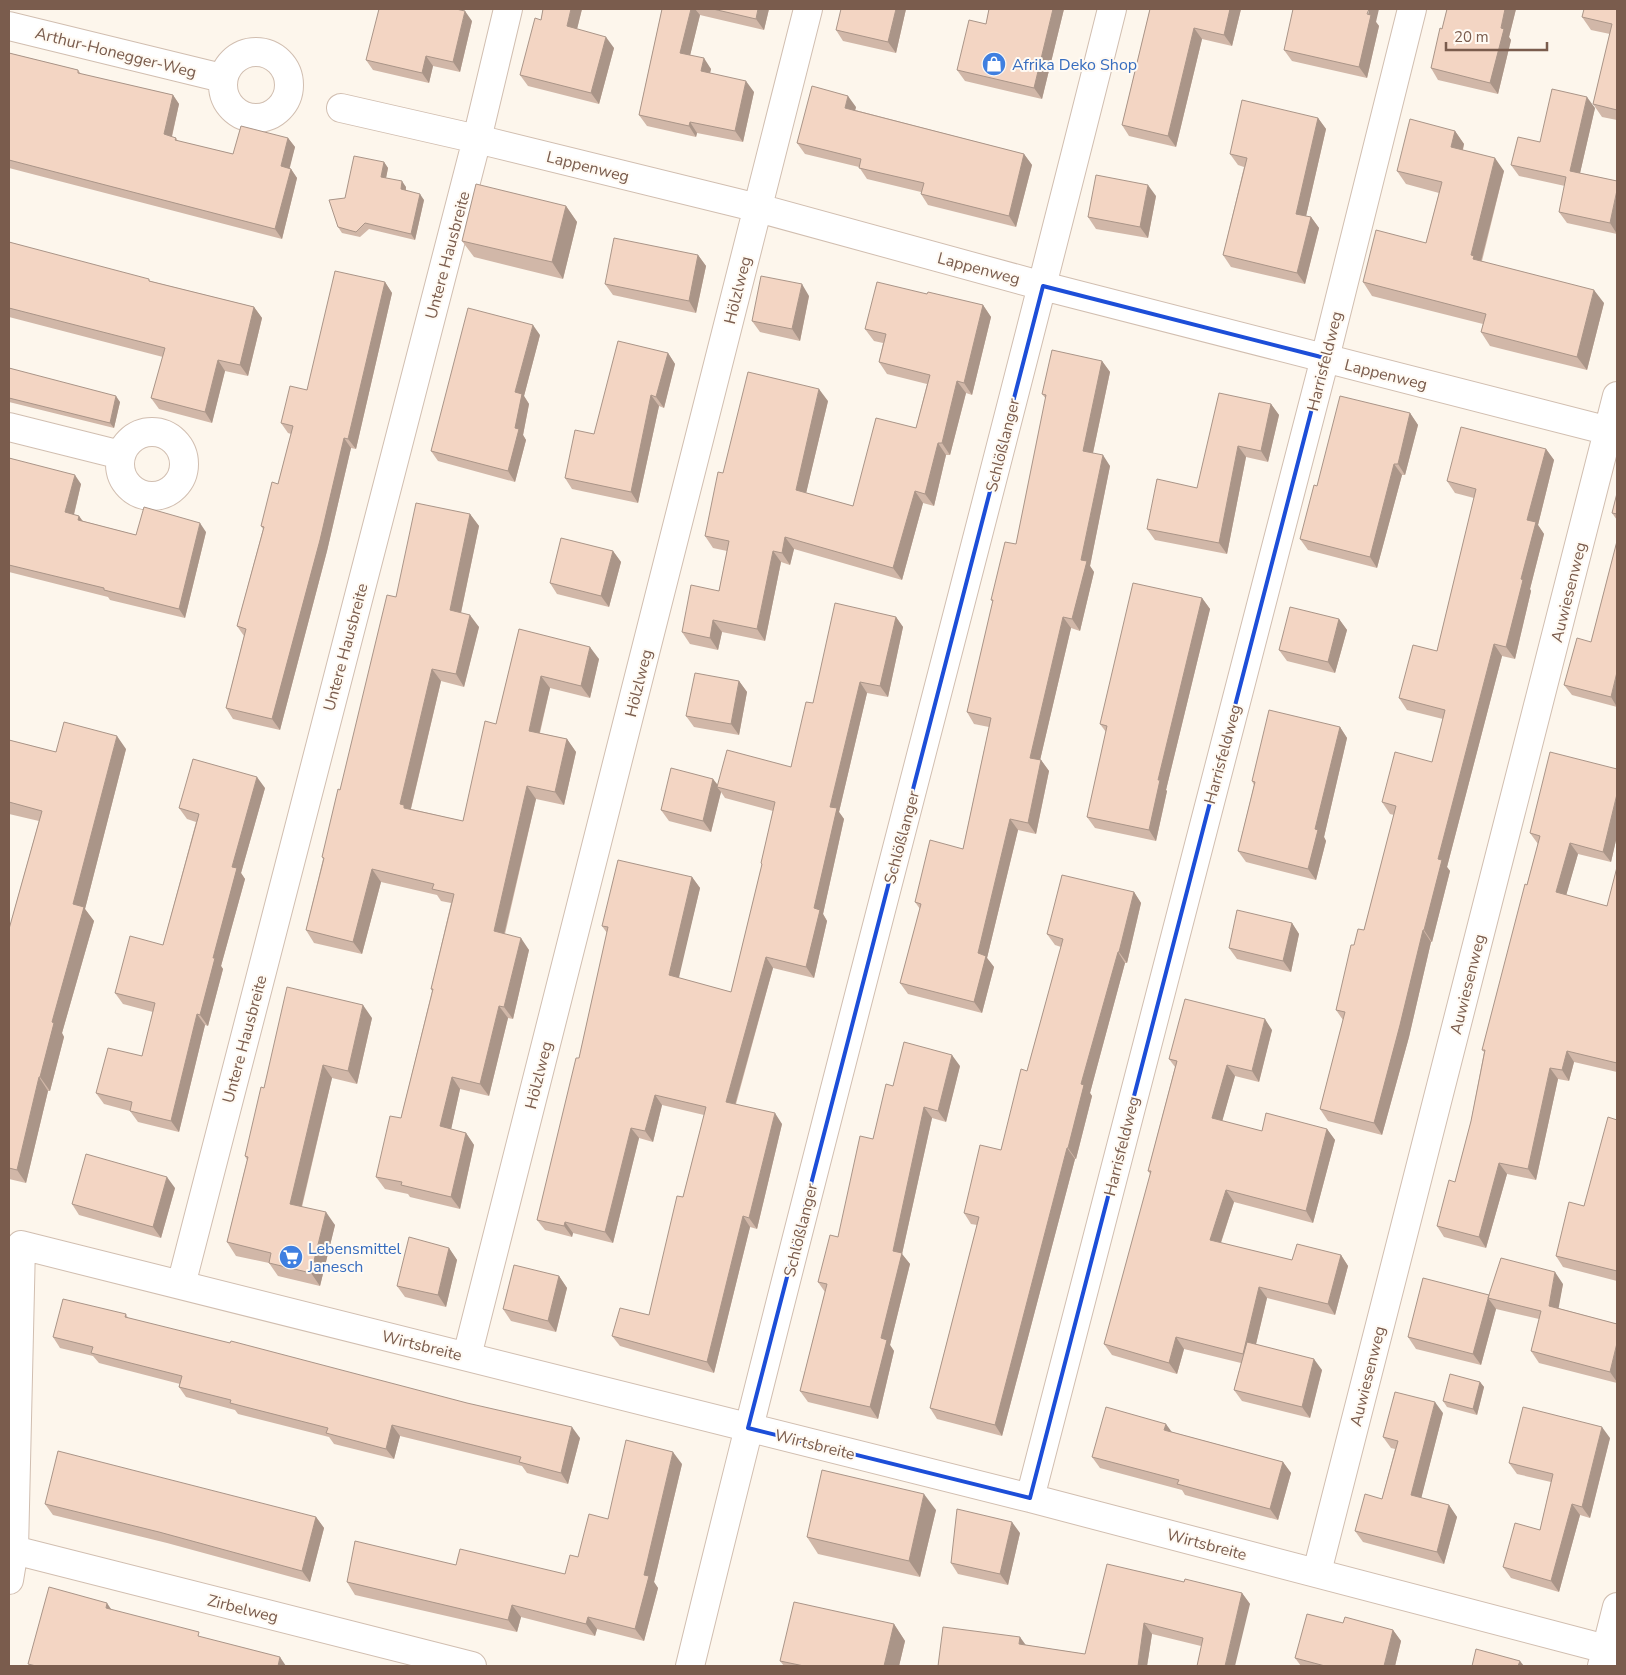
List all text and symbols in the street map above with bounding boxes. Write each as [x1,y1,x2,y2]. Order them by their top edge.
scale bar [1446,20,1547,52]
street label: Arthur-Honegger-Weg [33,22,199,84]
text: 20 m [1454,27,1489,47]
shop icon: Afrika Deko Shop [981,51,1007,77]
place label: Afrika Deko Shop [1012,54,1137,76]
street label: Lappenweg [544,146,631,188]
street label: Untere Hausbreite [420,189,476,322]
street label: Lappenweg [935,247,1022,291]
street label: Hölzlweg [719,254,757,326]
street label: Harrisfeldweg [1302,309,1348,414]
street label: Lappenweg [1342,354,1429,396]
street label: Schlößlanger [981,396,1025,494]
street label: Auwiesenweg [1546,540,1592,645]
street label: Untere Hausbreite [318,581,374,714]
street label: Hölzlweg [620,647,658,719]
street label: Harrisfeldweg [1199,702,1247,807]
street label: Schlößlanger [879,788,925,886]
street label: Auwiesenweg [1445,932,1491,1037]
street label: Untere Hausbreite [217,973,273,1106]
street label: Hölzlweg [520,1039,558,1111]
street label: Harrisfeldweg [1099,1094,1145,1199]
street label: Schlößlanger [779,1181,823,1279]
place label: Lebensmittel Janesch [307,1238,402,1278]
supermarket icon: Lebensmittel Janesch [278,1244,304,1270]
street label: Auwiesenweg [1345,1324,1391,1429]
street label: Wirtsbreite [379,1325,464,1367]
street label: Wirtsbreite [772,1424,857,1466]
street label: Wirtsbreite [1164,1524,1249,1566]
street label: Zirbelweg [205,1590,281,1628]

